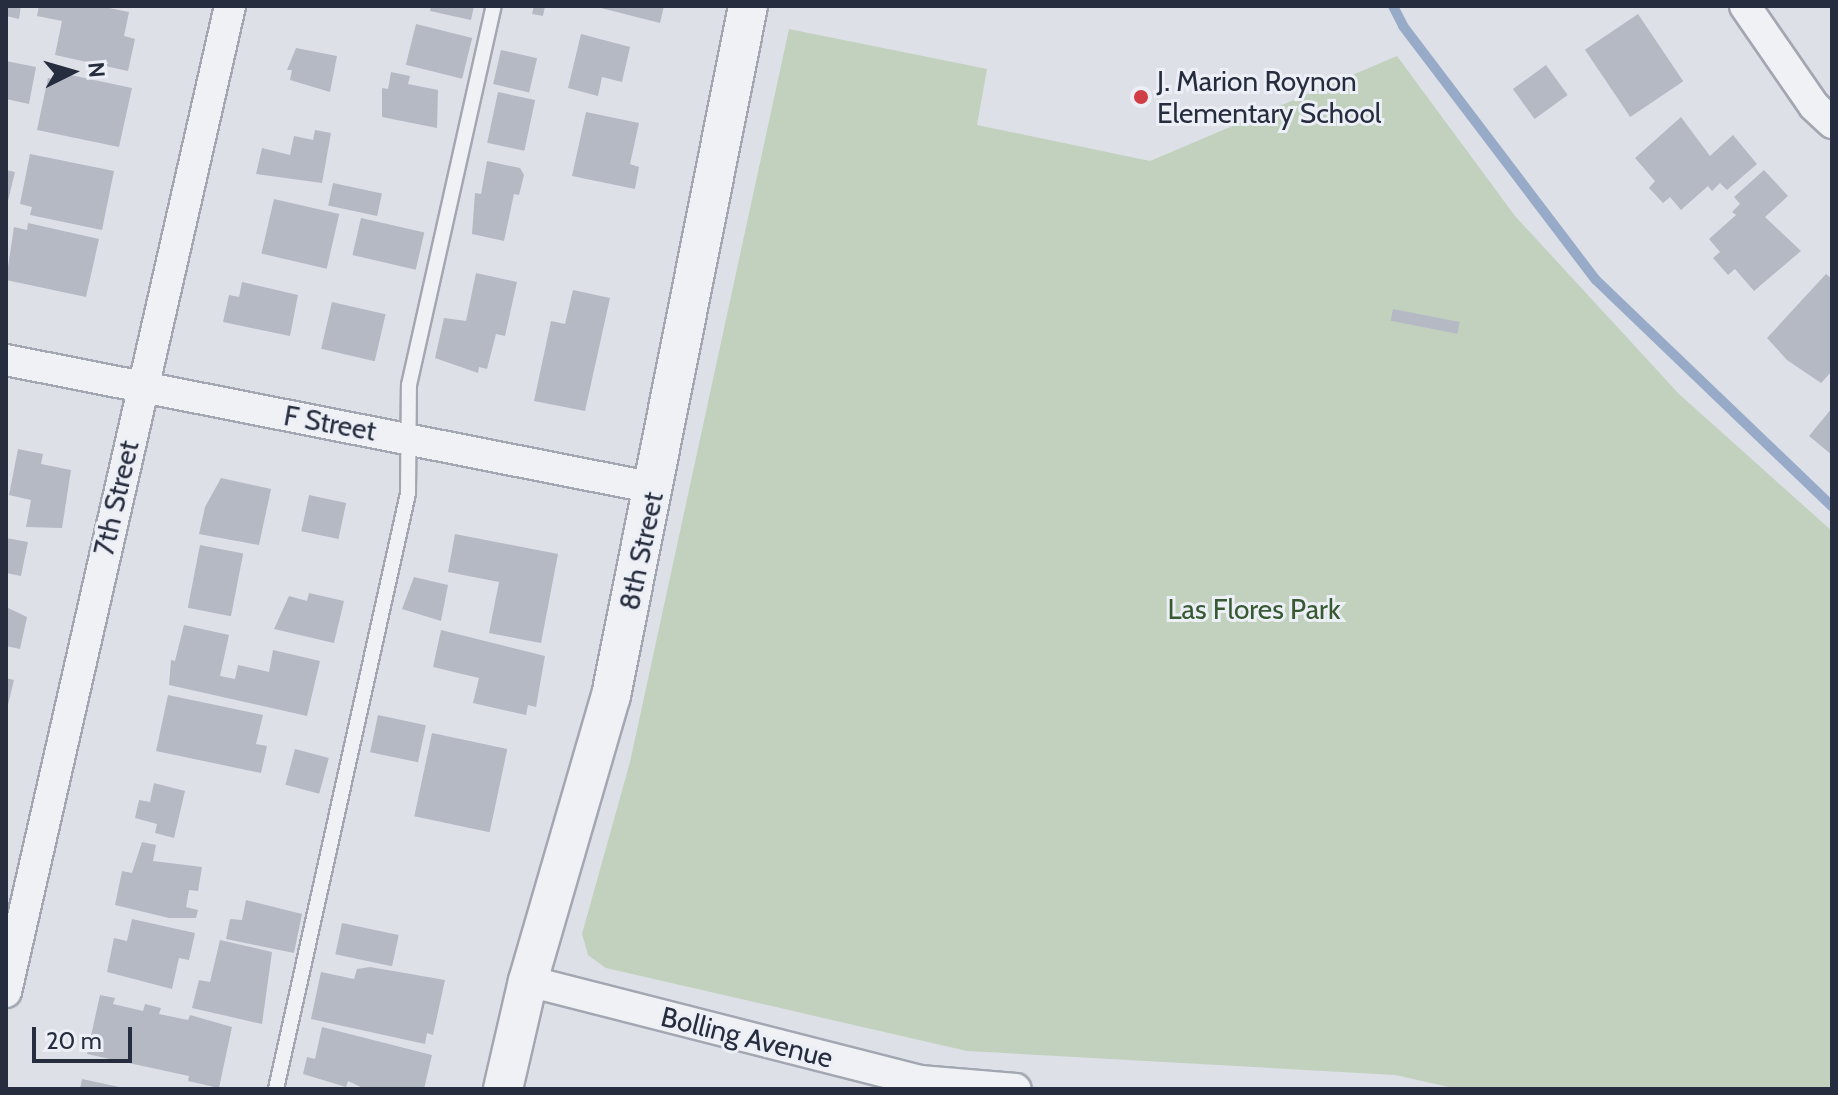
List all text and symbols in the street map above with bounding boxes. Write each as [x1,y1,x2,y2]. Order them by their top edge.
north arrow [32,32,112,112]
text: N [82,61,111,79]
place label: J. Marion Roynon Elementary School [1157,64,1381,130]
marker: J. Marion Roynon Elementary School [1132,88,1150,106]
street label: F Street [281,398,379,448]
street label: 7th Street [86,437,146,559]
street label: 8th Street [612,489,670,613]
park label: Las Flores Park [1167,592,1341,626]
street label: Bolling Avenue [658,999,836,1075]
scale bar [36,1011,136,1061]
text: 20 m [46,1026,102,1055]

